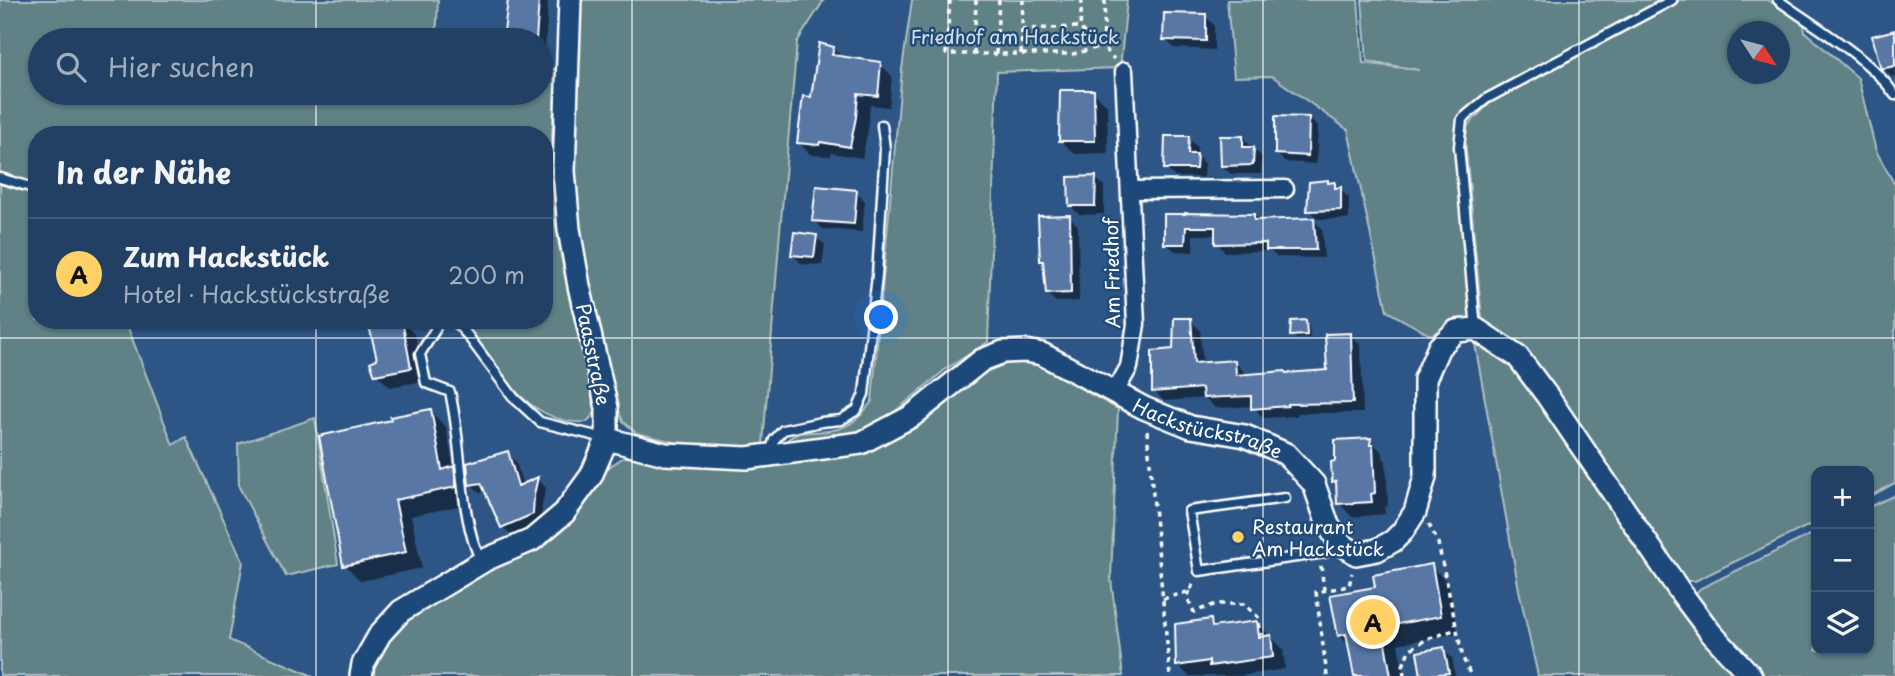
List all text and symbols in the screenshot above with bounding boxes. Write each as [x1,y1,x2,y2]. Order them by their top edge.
north arrow [1727,21,1790,84]
park label: Friedhof am Hackstück [911,22,1120,50]
search box [28,28,553,105]
text: Hier suchen [108,47,255,86]
icon: search [52,48,90,86]
text: In der Nähe [56,149,231,194]
street label: Am Friedhof [1096,216,1126,329]
text: Zum Hackstück [123,237,329,276]
text: A [70,257,88,292]
text: 200 m [448,257,525,292]
text: Hotel · Hackstückstraße [123,276,390,311]
street label: Paasstraße [570,300,618,408]
your location [864,300,898,334]
street label: Hackstückstraße [1128,391,1287,465]
map controls [1811,466,1874,655]
button: + [1811,466,1874,529]
place label: Restaurant Am Hackstück [1252,512,1385,562]
marker: Restaurant Am Hackstück [1230,529,1246,545]
button: − [1811,529,1874,592]
button: layers [1811,592,1874,655]
pin: A [1350,596,1396,648]

